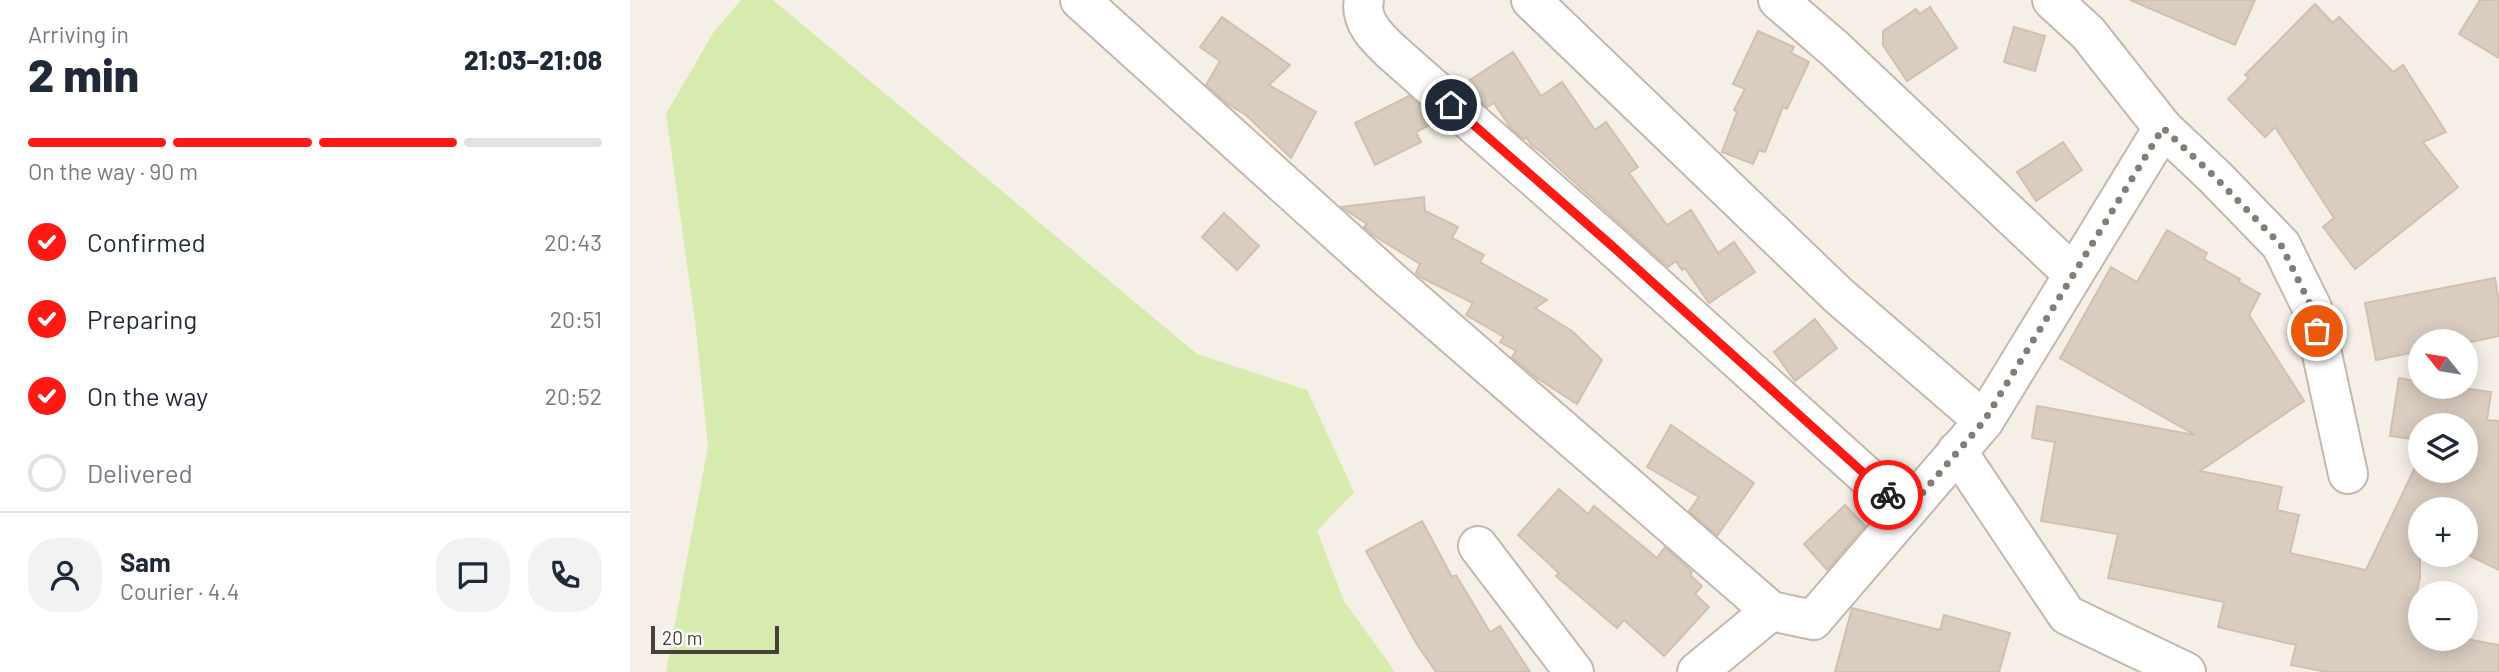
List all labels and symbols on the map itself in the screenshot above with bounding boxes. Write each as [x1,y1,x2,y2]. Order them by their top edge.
pin [1421,75,1481,135]
pin [2287,301,2347,361]
north arrow [2408,329,2478,399]
courier [1853,460,1923,530]
scale bar [651,623,779,655]

